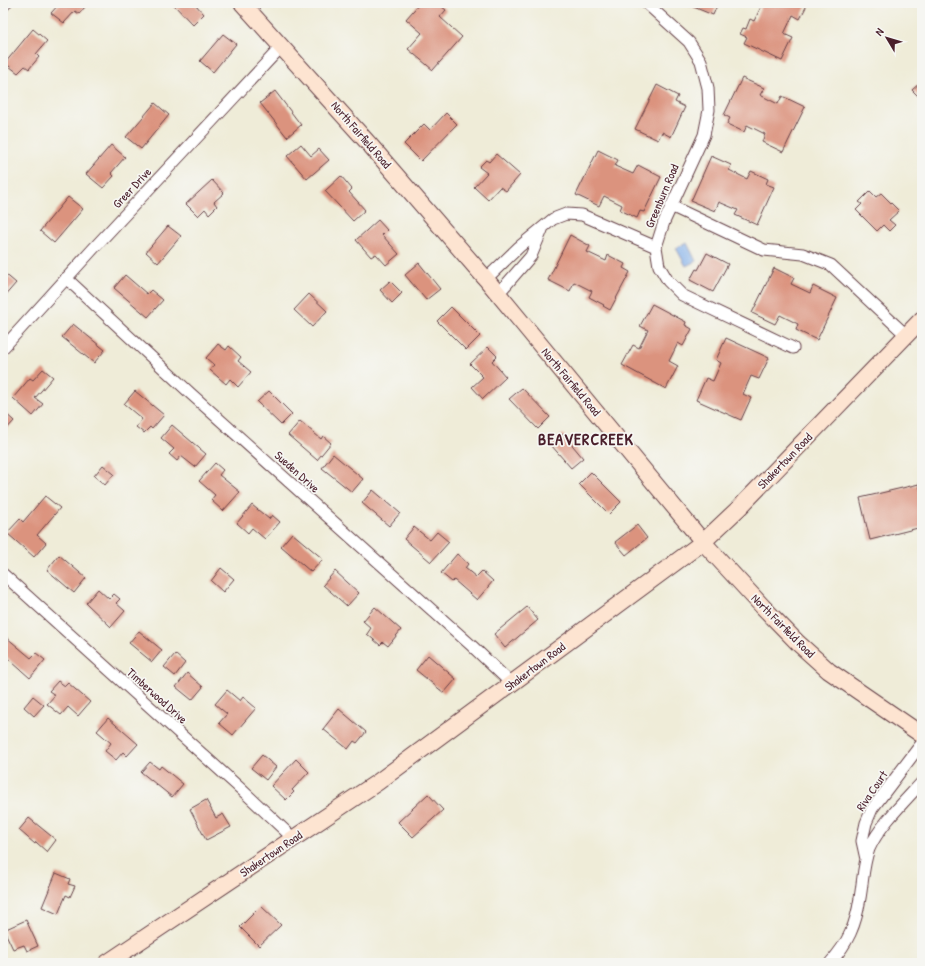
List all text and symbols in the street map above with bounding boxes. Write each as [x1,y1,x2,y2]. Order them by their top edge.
north arrow [867,18,907,58]
text: N [872,25,887,38]
street label: North Fairfield Road [327,97,396,172]
street label: Greenburn Road [641,161,683,230]
street label: Greer Drive [108,163,155,212]
street label: North Fairfield Road [538,344,605,420]
district label: BEAVERCREEK [538,428,634,450]
street label: Shakertown Road [754,429,816,492]
street label: Sueden Drive [271,447,324,497]
street label: North Fairfield Road [748,590,819,662]
street label: Shakertown Road [501,638,569,695]
street label: Timberwood Drive [123,664,191,728]
street label: Riva Court [852,766,892,814]
street label: Shakertown Road [236,826,306,881]

